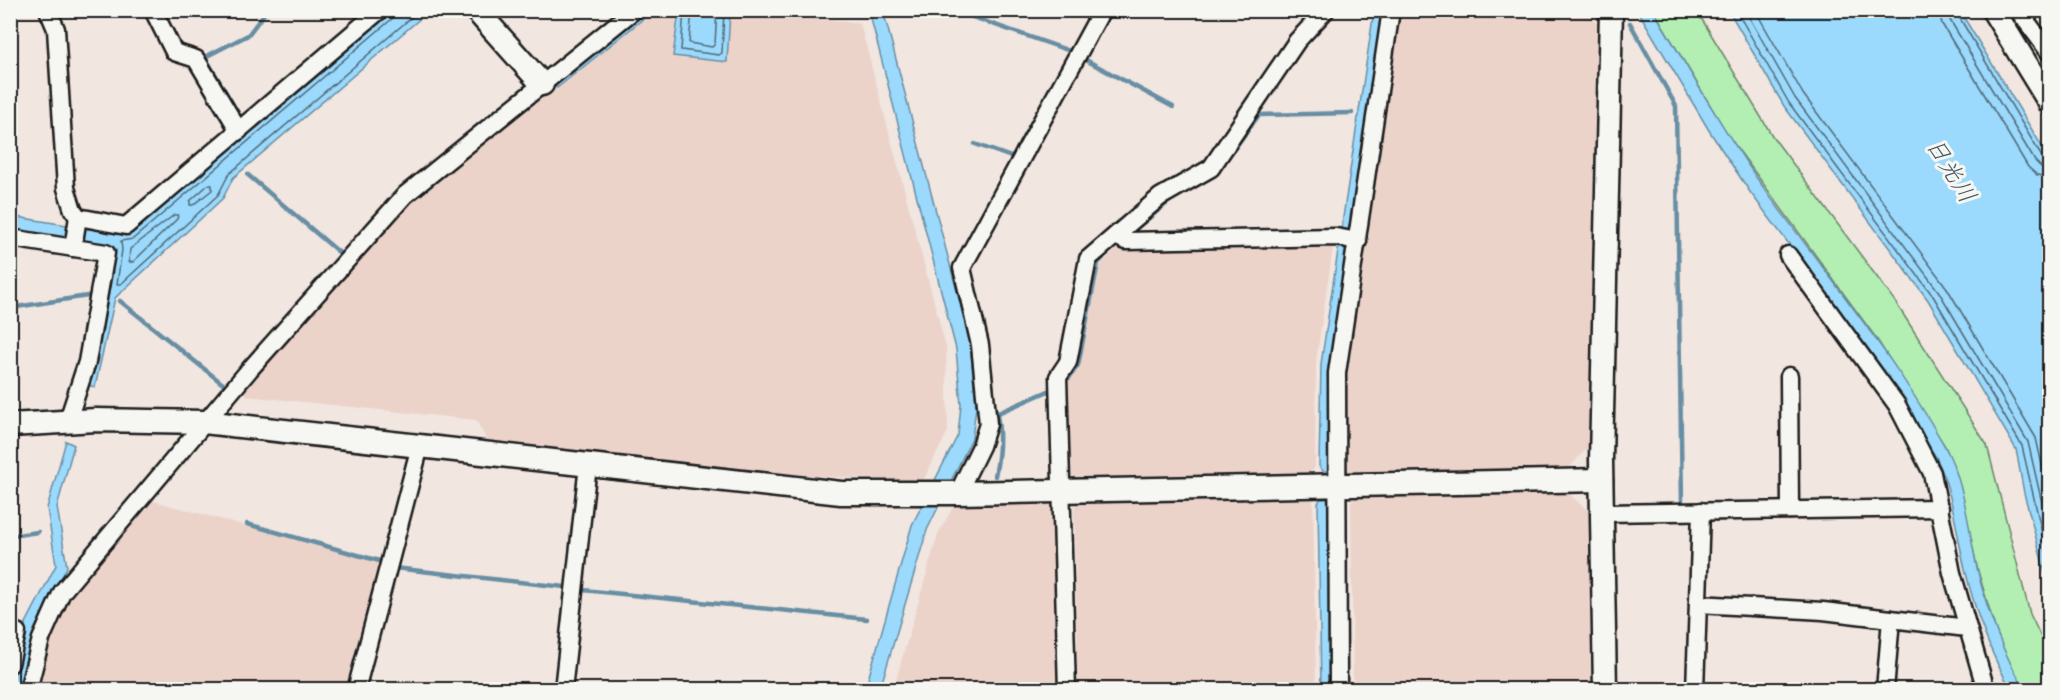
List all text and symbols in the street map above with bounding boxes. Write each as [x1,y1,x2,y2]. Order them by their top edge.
water label: 日光川 [1918,132,1982,210]

